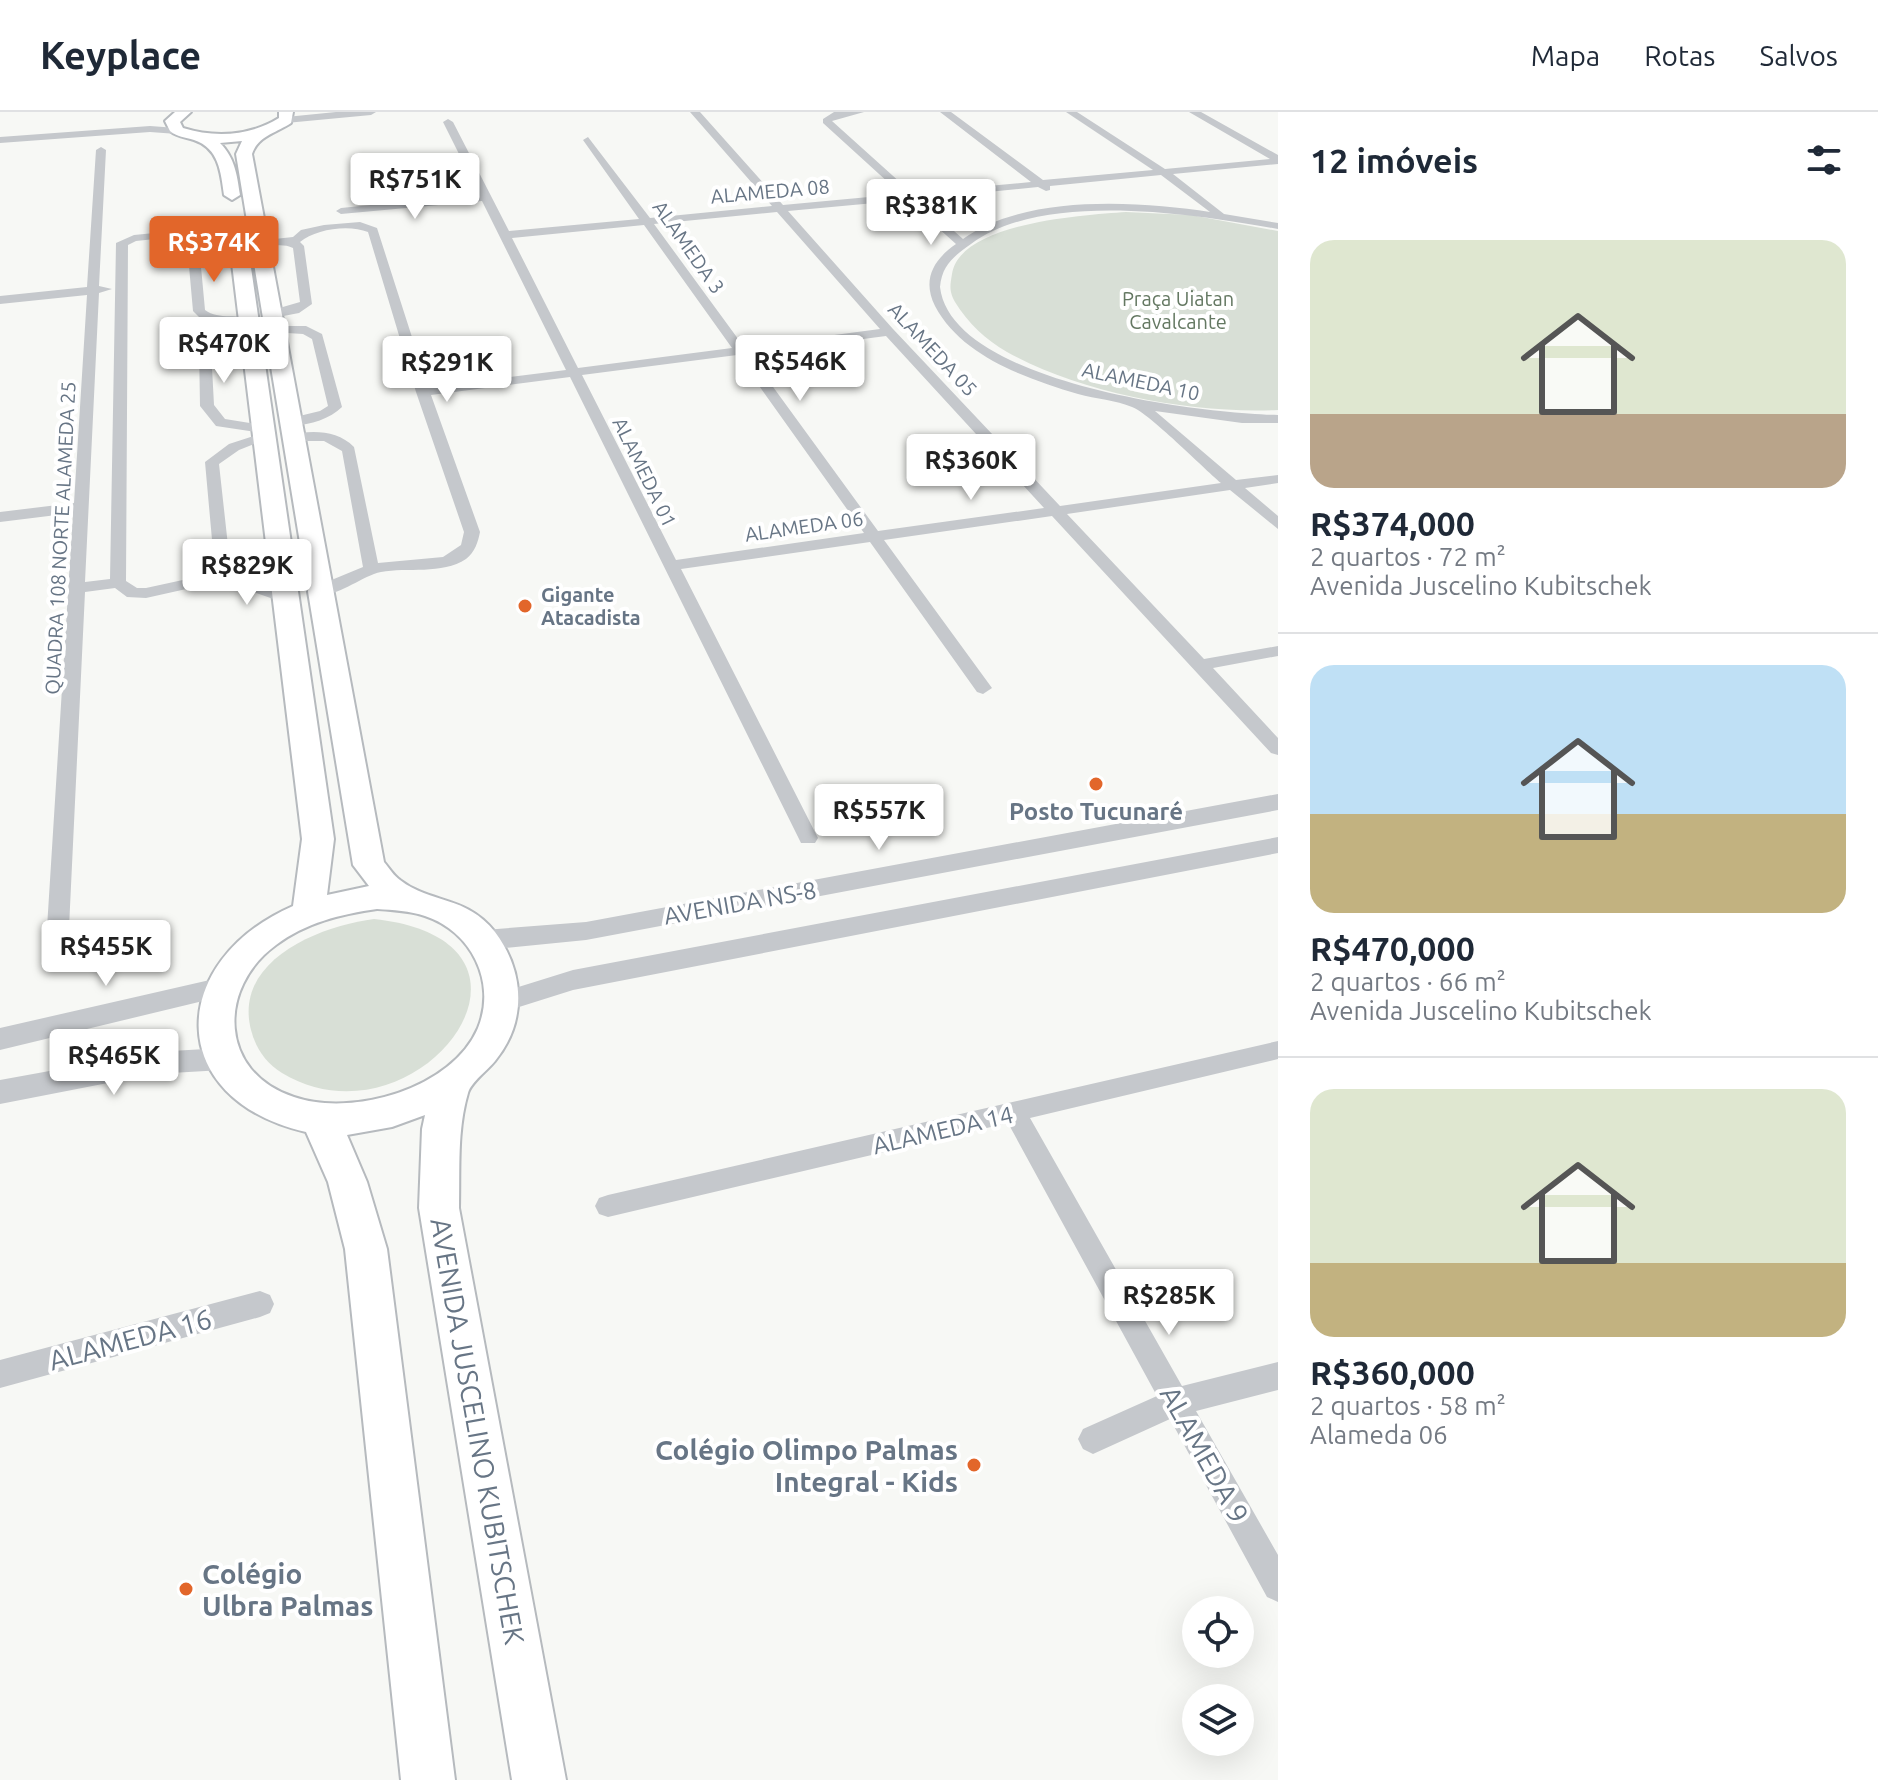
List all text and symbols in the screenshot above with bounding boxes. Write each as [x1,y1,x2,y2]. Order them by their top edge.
text: Keyplace [40,34,201,76]
text: Mapa [1531,40,1600,71]
text: Rotas [1644,40,1715,71]
text: Salvos [1759,40,1838,71]
icon: filters [1802,138,1846,182]
text: 12 imóveis [1310,141,1478,179]
pin: R$751K [350,153,480,221]
text: R$751K [368,164,462,193]
street label: ALAMEDA 08 [710,174,830,208]
pin: R$381K [866,179,996,247]
text: R$381K [884,190,978,219]
street label: ALAMEDA 3 [649,196,729,298]
pin: R$374K [149,216,279,284]
text: R$374K [167,227,261,256]
park label: Praça Uiatan Cavalcante [1122,287,1234,333]
icon: home [1506,292,1650,436]
street label: ALAMEDA 05 [884,297,982,401]
pin: R$470K [159,317,289,385]
text: R$470K [177,328,271,357]
pin: R$546K [735,335,865,403]
pin: R$291K [382,336,512,404]
text: R$546K [753,346,847,375]
text: R$291K [400,347,494,376]
street label: ALAMEDA 10 [1080,357,1202,405]
street label: QUADRA 108 NORTE ALAMEDA 25 [40,381,80,695]
street label: ALAMEDA 01 [608,413,682,531]
pin: R$360K [906,434,1036,502]
text: R$360K [924,445,1018,474]
text: R$374,000 [1310,504,1475,542]
street label: ALAMEDA 06 [743,506,865,546]
pin: R$829K [182,539,312,607]
text: 2 quartos · 72 m² [1310,542,1506,571]
text: R$829K [200,550,294,579]
text: Avenida Juscelino Kubitschek [1310,571,1652,600]
place label: Gigante Atacadista [541,583,641,629]
marker: Gigante Atacadista [516,597,534,615]
icon: home [1506,717,1650,861]
marker: Posto Tucunaré [1087,775,1105,793]
pin: R$557K [814,784,944,852]
text: R$557K [832,795,926,824]
place label: Posto Tucunaré [1009,798,1183,825]
street label: AVENIDA NS-8 [662,876,818,930]
pin: R$455K [41,920,171,988]
text: R$470,000 [1310,929,1475,967]
text: R$455K [59,931,153,960]
text: 2 quartos · 66 m² [1310,967,1506,996]
text: Avenida Juscelino Kubitschek [1310,996,1652,1025]
pin: R$465K [49,1029,179,1097]
text: R$465K [67,1040,161,1069]
street label: ALAMEDA 14 [870,1101,1016,1159]
icon: home [1506,1141,1650,1285]
street label: AVENIDA JUSCELINO KUBITSCHEK [425,1215,531,1647]
pin: R$285K [1104,1269,1234,1337]
text: R$285K [1122,1280,1216,1309]
street label: ALAMEDA 16 [45,1302,215,1376]
text: R$360,000 [1310,1353,1475,1391]
street label: ALAMEDA 9 [1155,1380,1255,1528]
text: 2 quartos · 58 m² [1310,1391,1506,1420]
text: Alameda 06 [1310,1420,1448,1449]
place label: Colégio Olimpo Palmas Integral - Kids [655,1434,958,1497]
marker: Colégio Olimpo Palmas Integral - Kids [965,1456,983,1474]
place label: Colégio Ulbra Palmas [202,1558,374,1621]
marker: Colégio Ulbra Palmas [177,1580,195,1598]
map controls [1182,1596,1254,1756]
button: locate [1182,1596,1254,1668]
button: layers [1182,1684,1254,1756]

